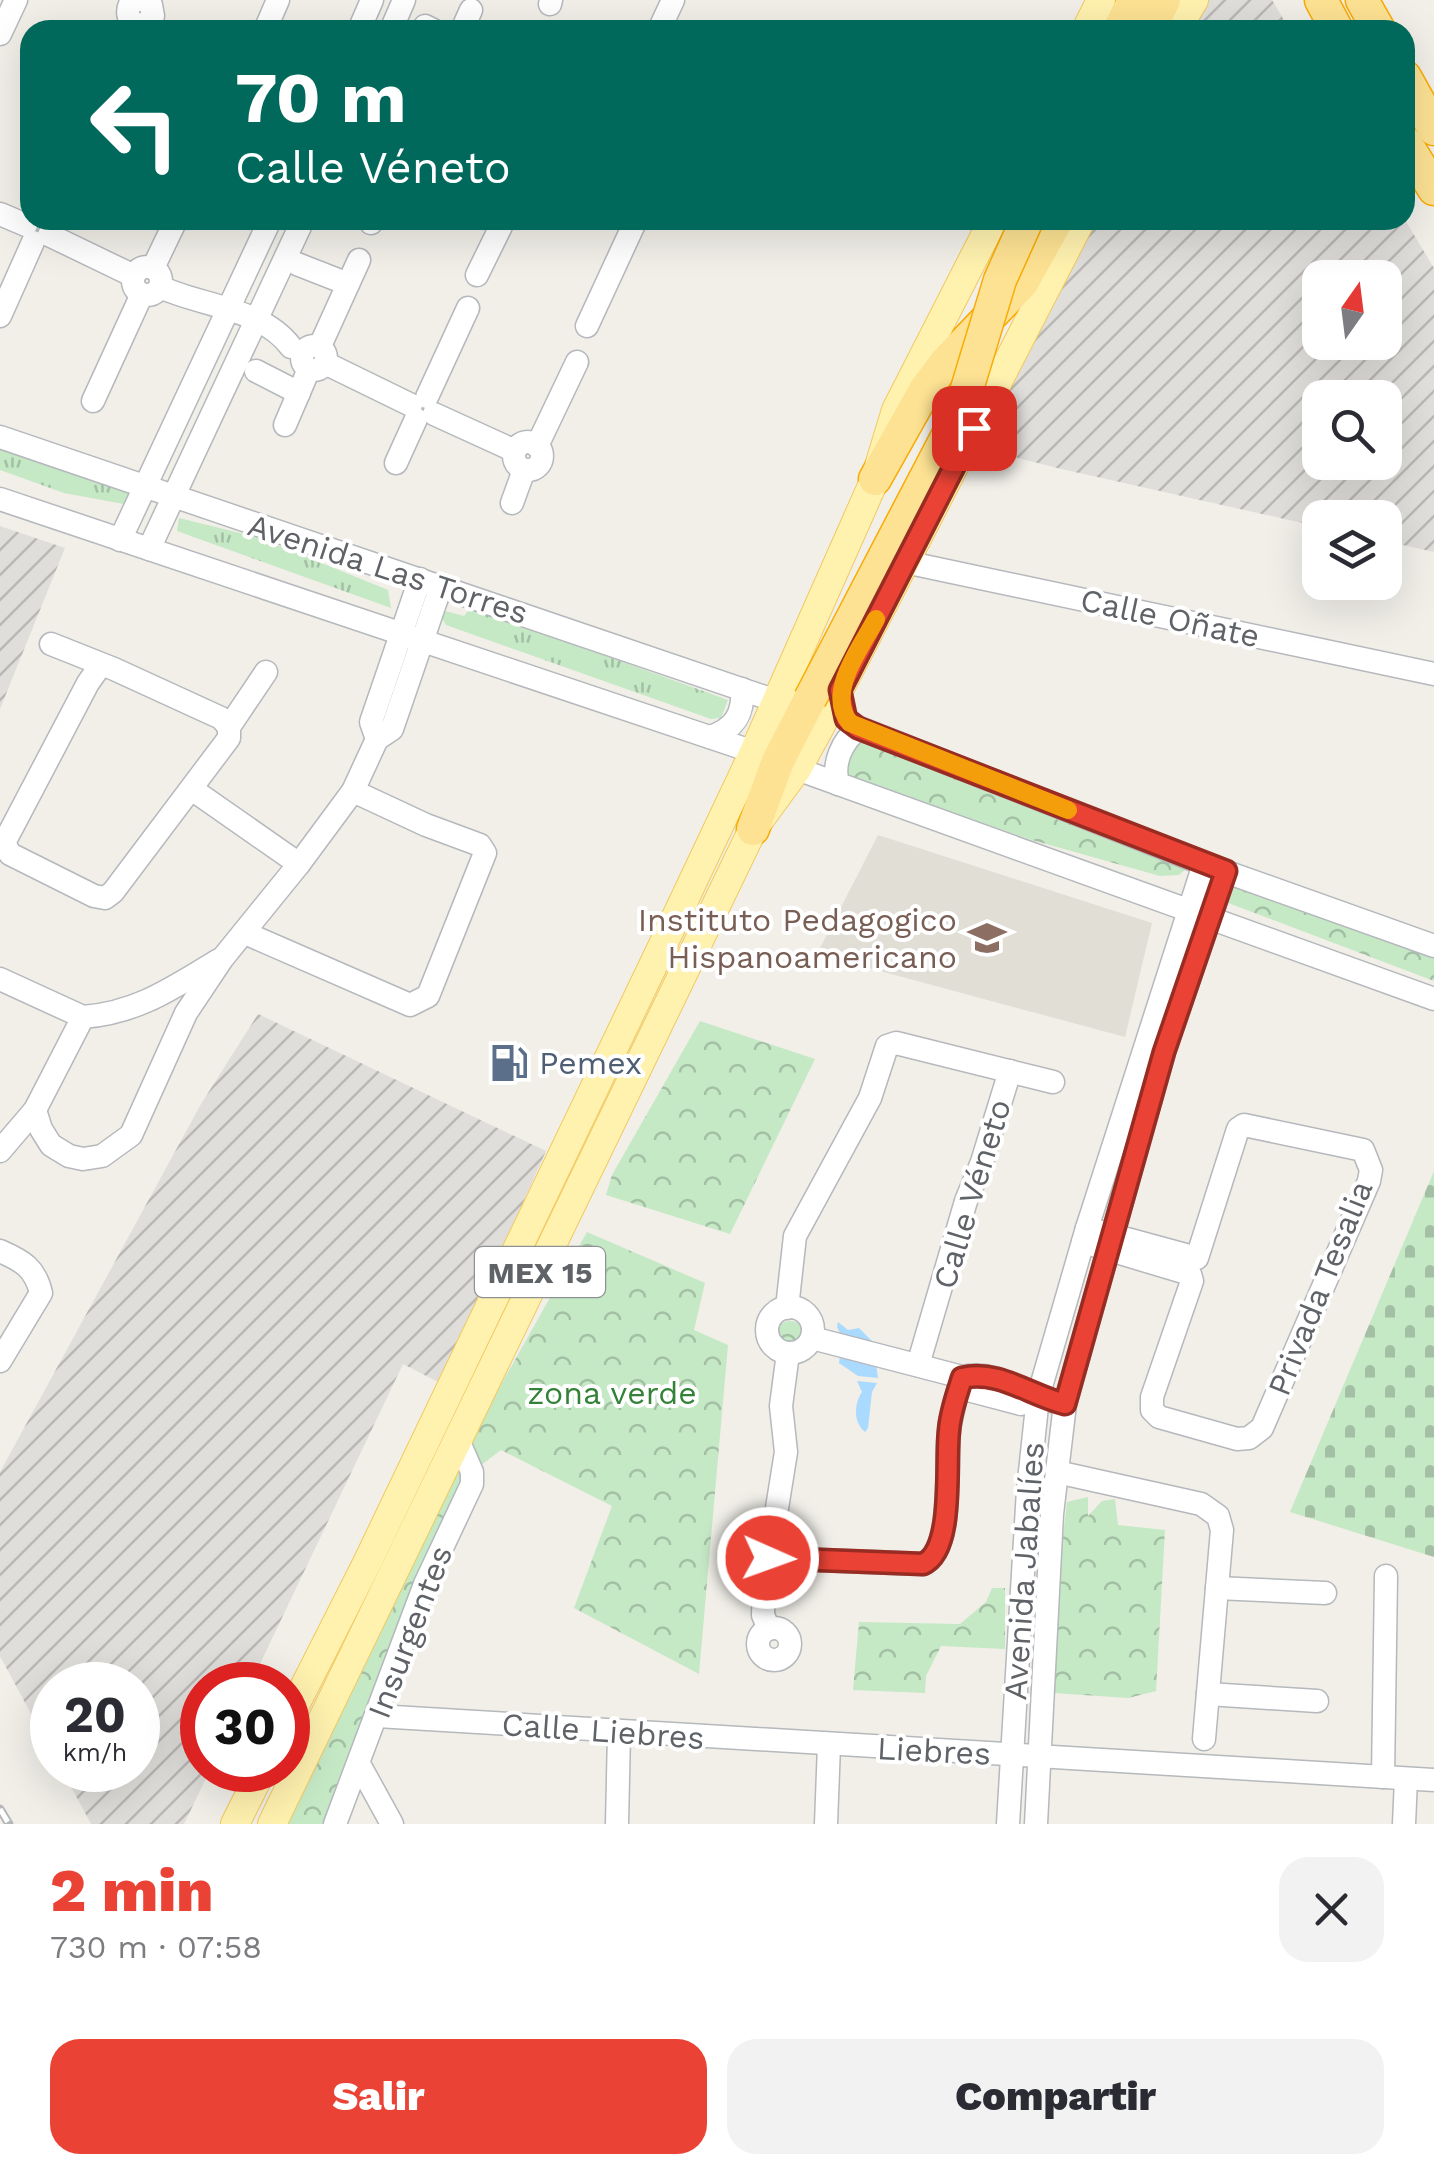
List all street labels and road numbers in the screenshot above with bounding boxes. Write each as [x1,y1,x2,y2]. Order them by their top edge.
street label: Avenida Las Torres [243,506,533,632]
street label: Calle Oñate [1077,581,1263,655]
street label: Calle Véneto [925,1095,1019,1293]
street label: Privada Tesalia [1260,1175,1380,1401]
road number: MEX 15 [475,1247,605,1297]
street label: Avenida Jabalíes [996,1441,1052,1701]
street label: Insurgentes [360,1540,460,1724]
street label: Calle Liebres [500,1705,706,1757]
street label: Liebres [876,1729,992,1773]

